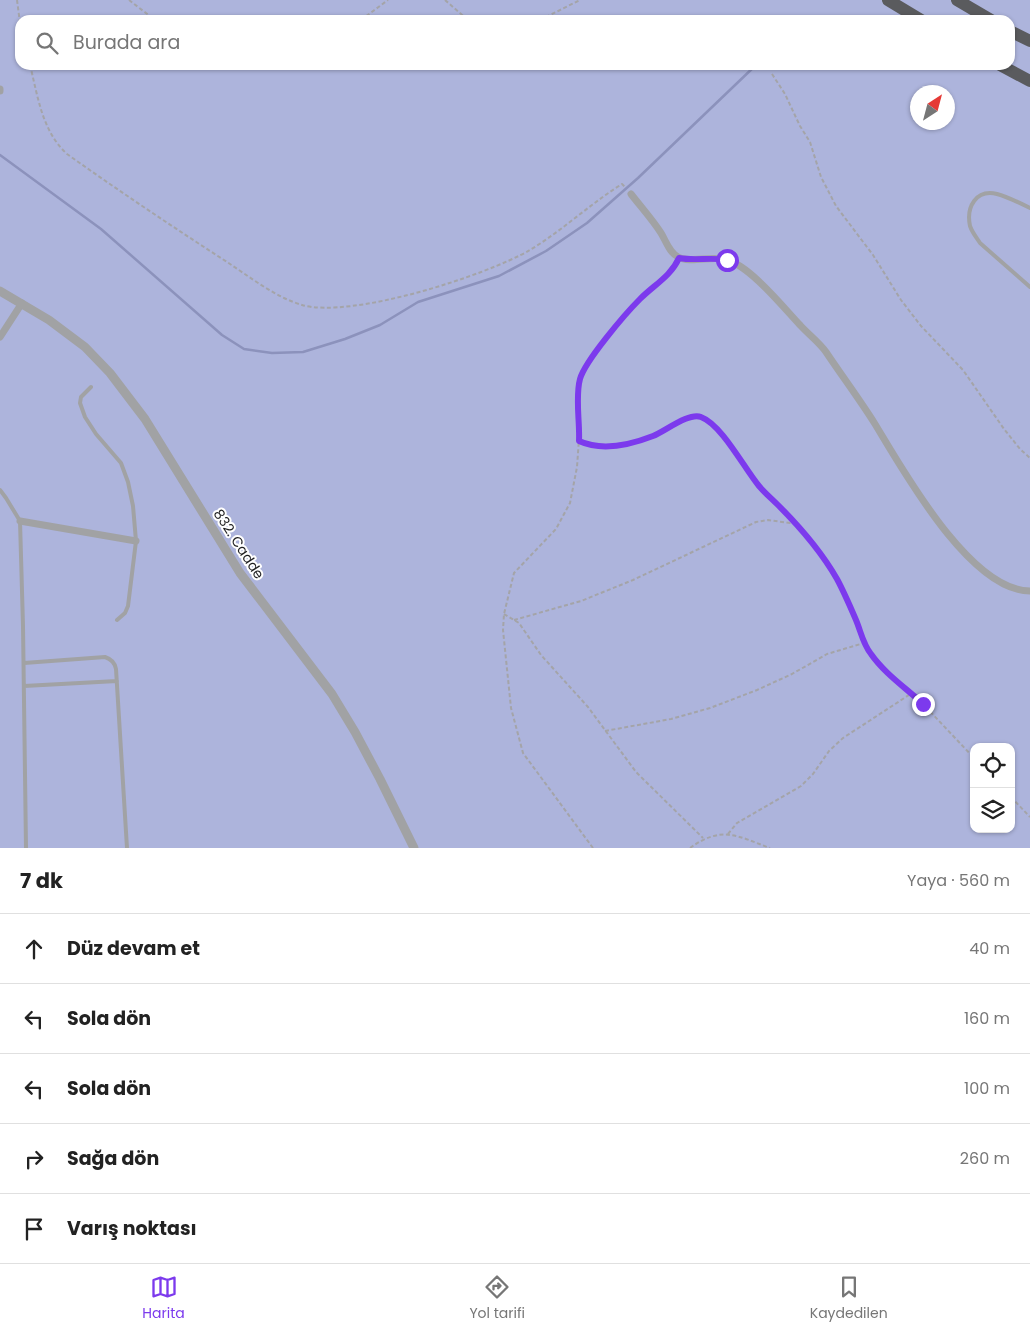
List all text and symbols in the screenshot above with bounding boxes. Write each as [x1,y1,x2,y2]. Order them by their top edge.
search box [15,15,1015,70]
icon: search [33,29,61,57]
text: Burada ara [73,29,180,56]
north arrow [910,85,955,130]
route start [716,249,739,272]
street label: 832. Cadde [209,505,269,583]
route end [912,693,935,716]
map controls [970,743,1015,833]
button: locate [970,743,1015,788]
button: layers [970,788,1015,833]
text: 7 dk [20,866,63,895]
text: Yaya · 560 m [907,869,1010,892]
icon: ahead [20,935,48,963]
text: Düz devam et [67,935,200,962]
text: 40 m [969,937,1010,960]
icon: left [20,1005,48,1033]
text: Sola dön [67,1005,151,1032]
text: 160 m [964,1007,1010,1030]
icon: left [20,1075,48,1103]
text: Sola dön [67,1075,151,1102]
text: 100 m [964,1077,1010,1100]
icon: right [20,1145,48,1173]
text: Sağa dön [67,1145,159,1172]
text: 260 m [960,1147,1010,1170]
icon: arrive [20,1215,48,1243]
text: Varış noktası [67,1215,197,1242]
tab: Harita [142,1273,185,1324]
tab: Yol tarifi [469,1273,525,1324]
tab: Kaydedilen [810,1273,888,1324]

